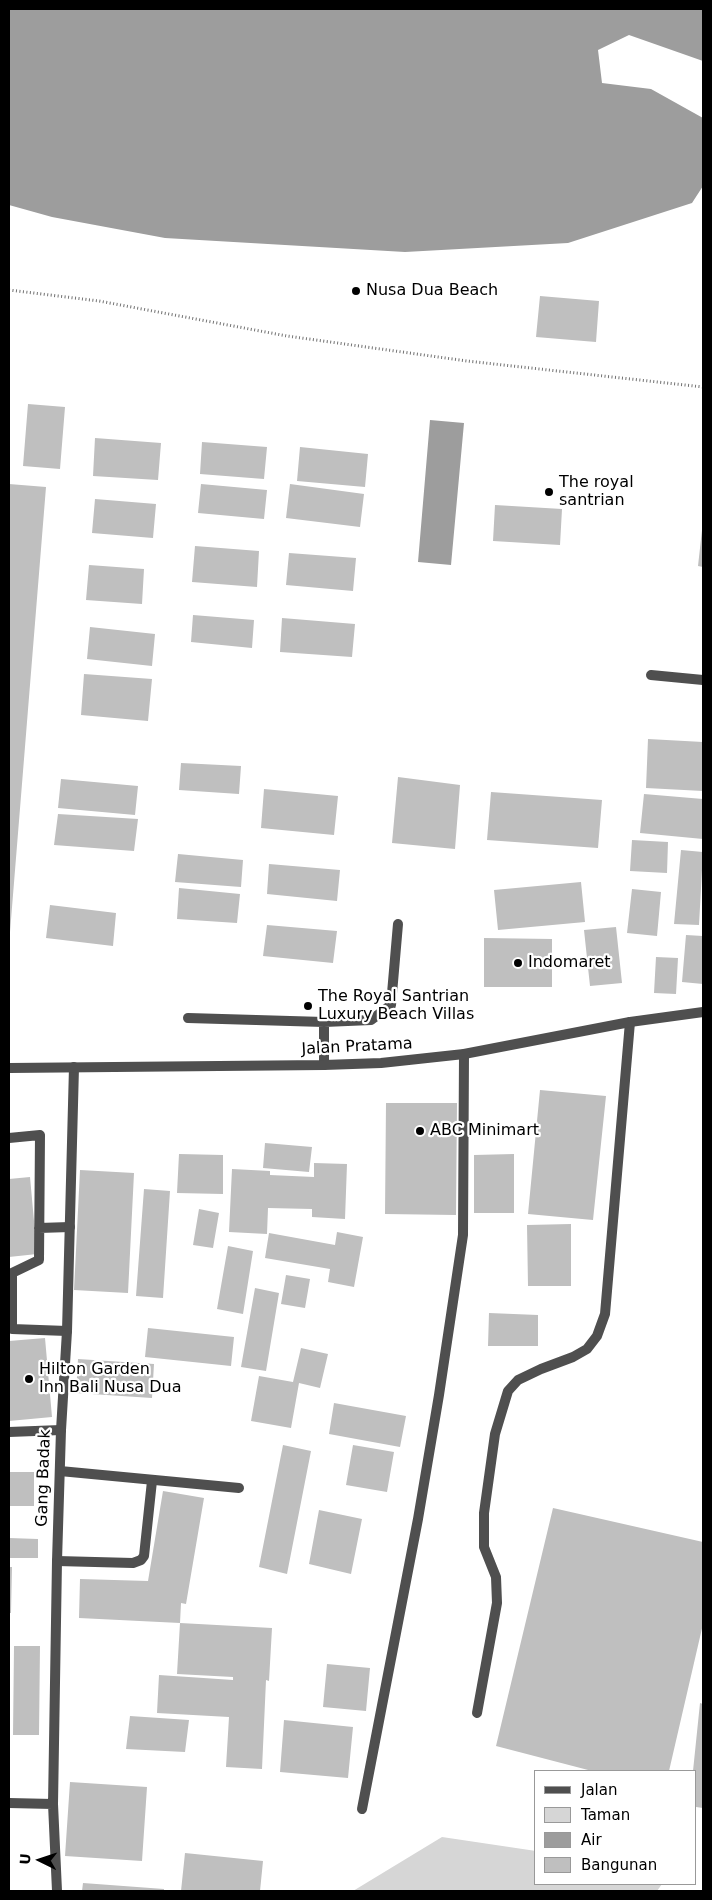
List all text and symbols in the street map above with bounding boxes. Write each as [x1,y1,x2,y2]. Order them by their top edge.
place label: Nusa Dua Beach [366,281,498,301]
marker: Nusa Dua Beach [350,285,362,297]
place label: The royal santrian [559,473,634,511]
marker: The royal santrian [543,486,555,498]
place label: Indomaret [528,953,611,973]
marker: Indomaret [512,957,524,969]
place label: The Royal Santrian Luxury Beach Villas [318,987,474,1025]
marker: The Royal Santrian Luxury Beach Villas [302,1000,314,1012]
street label: Jalan Pratama [301,1035,413,1059]
place label: ABC Minimart [430,1121,539,1141]
marker: ABC Minimart [414,1125,426,1137]
place label: Hilton Garden Inn Bali Nusa Dua [39,1360,181,1398]
marker: Hilton Garden Inn Bali Nusa Dua [23,1373,35,1385]
street label: Gang Badak [33,1429,55,1527]
legend [534,1770,697,1885]
text: Jalan [581,1781,617,1799]
text: Taman [581,1806,630,1824]
text: Air [581,1831,602,1849]
north arrow [15,1835,65,1885]
text: U [17,1853,33,1865]
text: Bangunan [581,1856,657,1874]

